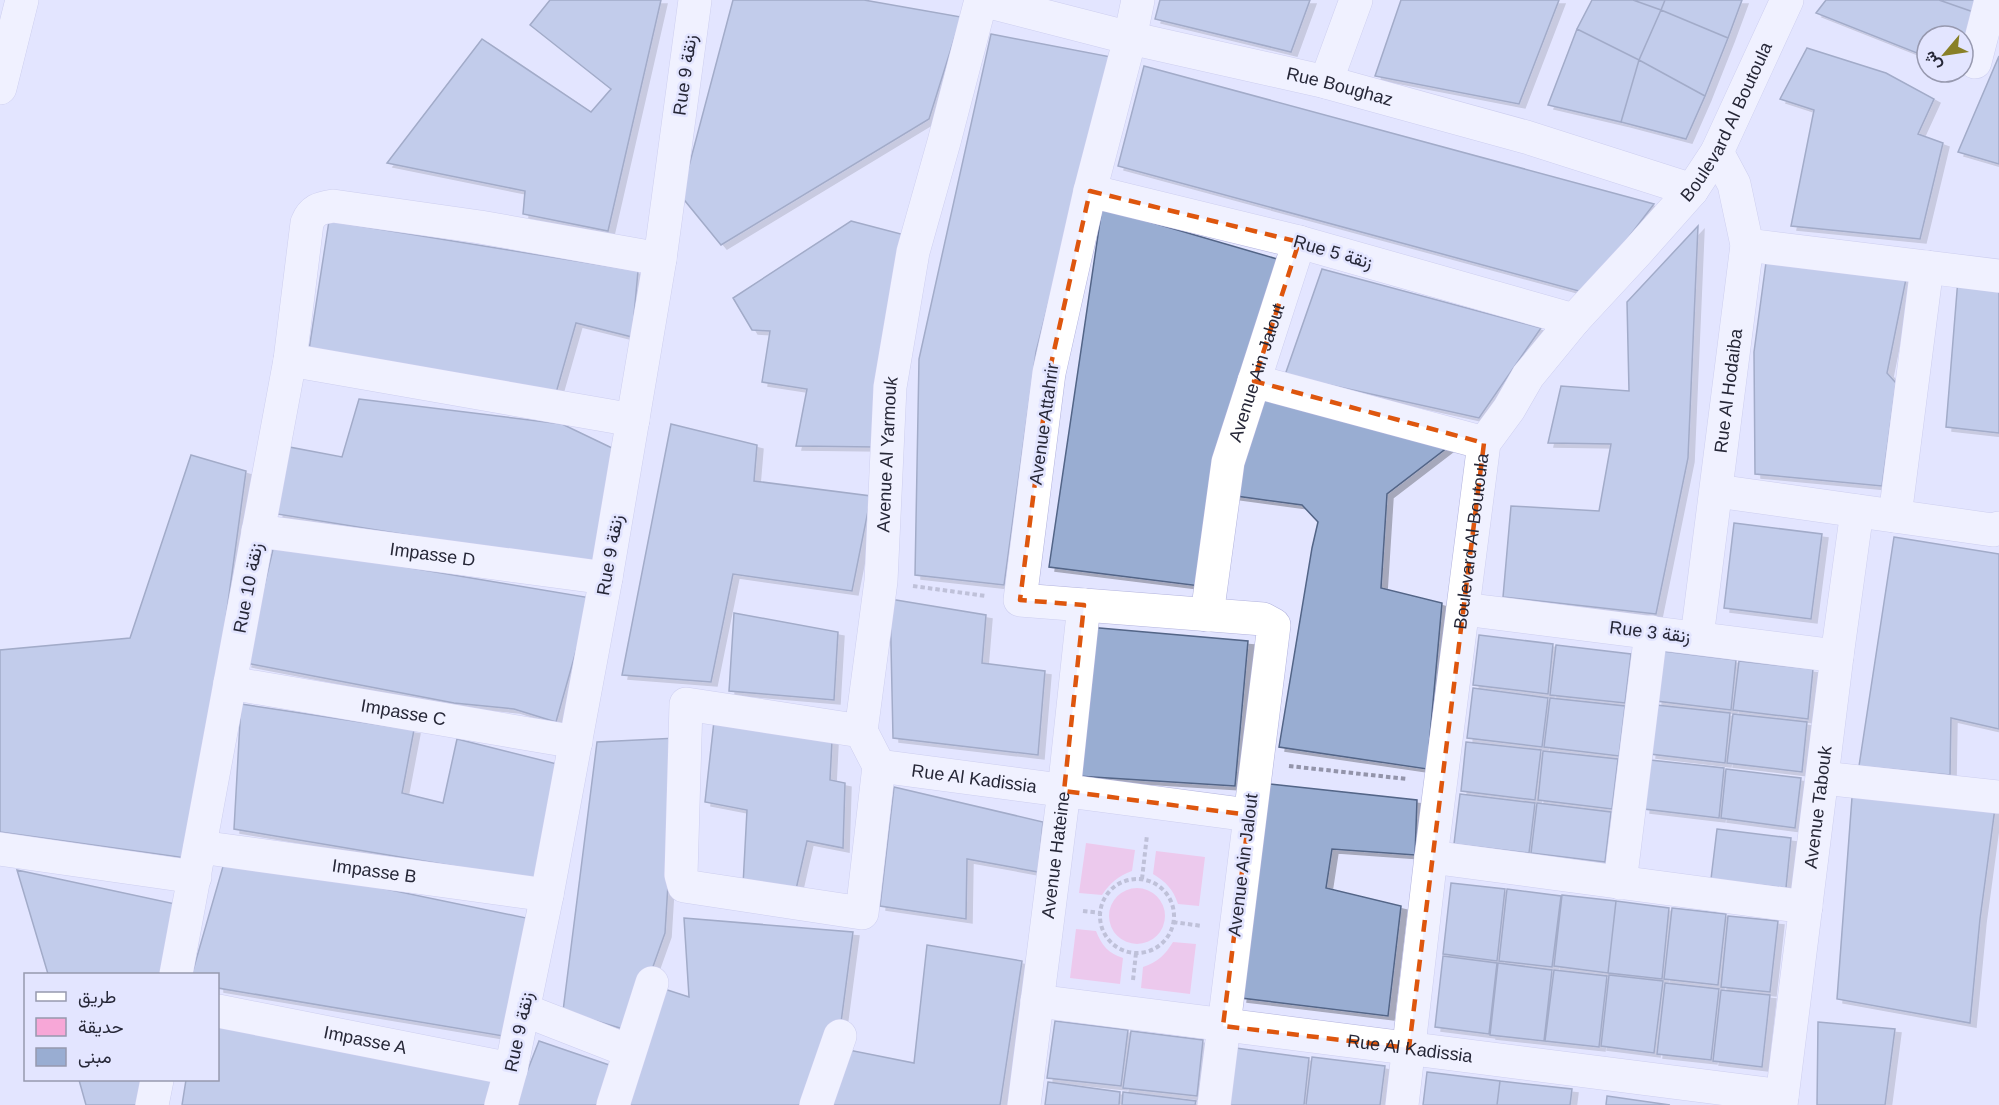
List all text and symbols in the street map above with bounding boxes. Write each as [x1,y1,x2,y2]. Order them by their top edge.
north arrow [1915,24,1975,84]
street label: Rue 9 زنقة [669,33,702,117]
street label: Boulevard Al Boutoula [1677,38,1777,206]
text: ش [1920,48,1945,74]
street label: Rue Boughaz [1285,63,1395,110]
street label: Rue 5 زنقة [1291,231,1375,274]
street label: Avenue Ain Jalout [1225,301,1288,444]
street label: Rue Al Hodaiba [1711,327,1746,454]
street label: Avenue Attahrir [1026,362,1062,486]
street label: Avenue Al Yarmouk [873,374,902,533]
street label: Boulevard Al Boutoula [1450,451,1493,630]
street label: Rue 9 زنقة [593,513,628,597]
street label: Impasse D [388,539,476,570]
street label: Rue 10 زنقة [229,541,268,635]
street label: Rue 3 زنقة [1608,617,1692,648]
street label: Impasse C [359,695,448,730]
street label: Avenue Tabouk [1801,744,1836,870]
street label: Rue Al Kadissia [910,760,1039,797]
street label: Avenue Hateine [1038,790,1074,920]
street label: Avenue Ain Jalout [1224,792,1262,938]
street label: Impasse B [331,855,418,887]
legend [24,973,219,1081]
text: طريق [78,987,116,1008]
street label: Rue 9 زنقة [501,990,538,1074]
text: حديقة [78,1017,124,1037]
street label: Impasse A [322,1022,408,1058]
street label: Rue Al Kadissia [1346,1031,1475,1067]
text: مبنى [78,1047,112,1068]

